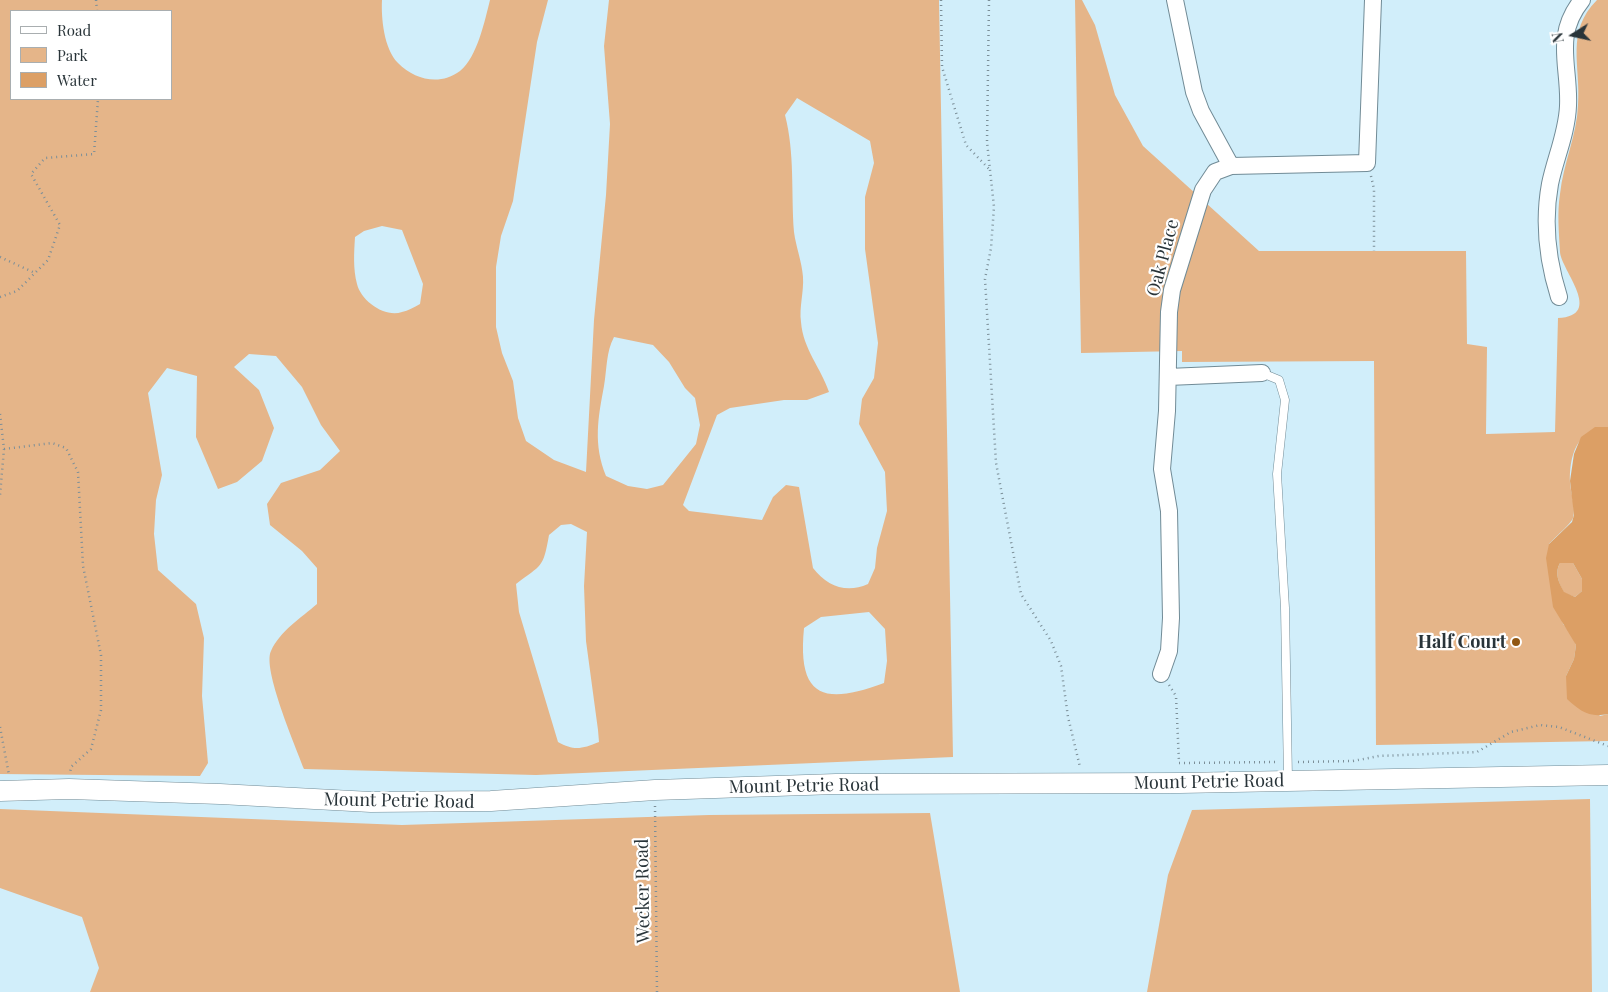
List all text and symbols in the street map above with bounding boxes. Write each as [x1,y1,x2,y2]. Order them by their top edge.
legend [10,10,172,100]
north arrow [1548,10,1598,60]
text: Road [57,20,91,40]
text: N [1548,31,1568,44]
text: Park [57,45,88,65]
text: Water [57,70,97,90]
street label: Oak Place [1142,217,1184,299]
place label: Half Court [1418,631,1506,653]
marker: Half Court [1510,636,1522,648]
street label: Mount Petrie Road [1133,770,1285,794]
street label: Mount Petrie Road [728,774,880,798]
street label: Mount Petrie Road [323,789,475,813]
street label: Wecker Road [631,838,655,944]

